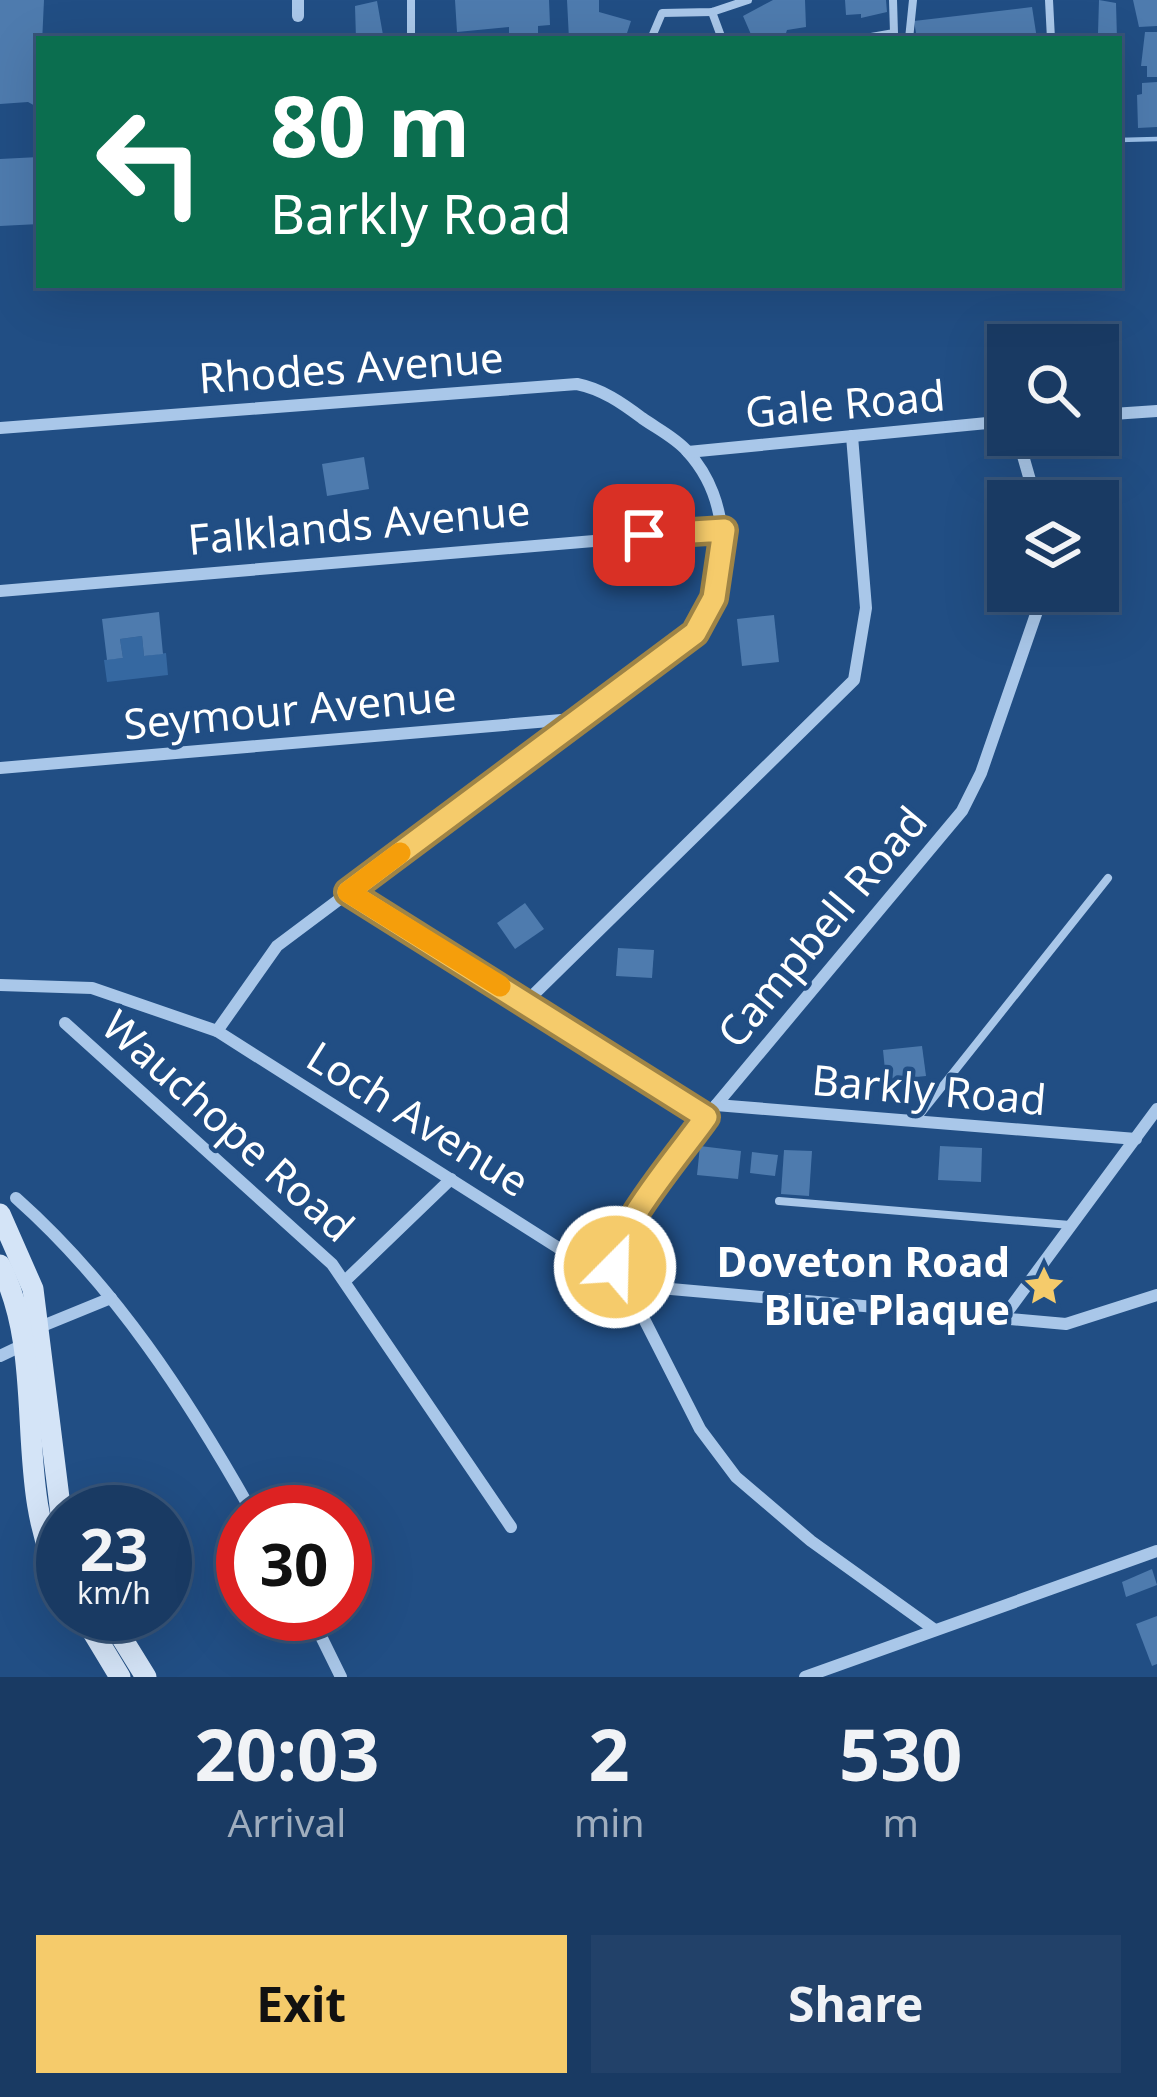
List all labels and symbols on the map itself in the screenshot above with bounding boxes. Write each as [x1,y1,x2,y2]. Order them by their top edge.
street label: Rhodes Avenue [197,327,505,406]
street label: Gale Road [743,365,947,440]
street label: Falklands Avenue [185,480,532,567]
pin [593,484,695,586]
street label: Seymour Avenue [121,666,459,751]
street label: Campbell Road [703,793,939,1059]
street label: Wauchope Road [91,996,367,1253]
street label: Loch Avenue [297,1027,541,1209]
street label: Barkly Road [810,1050,1049,1127]
position arrow [552,1204,678,1330]
place label: Doveton Road Blue Plaque [717,1232,1010,1337]
place icon: Doveton Road Blue Plaque [1021,1263,1067,1309]
speed limit sign: 30 [216,1485,372,1641]

